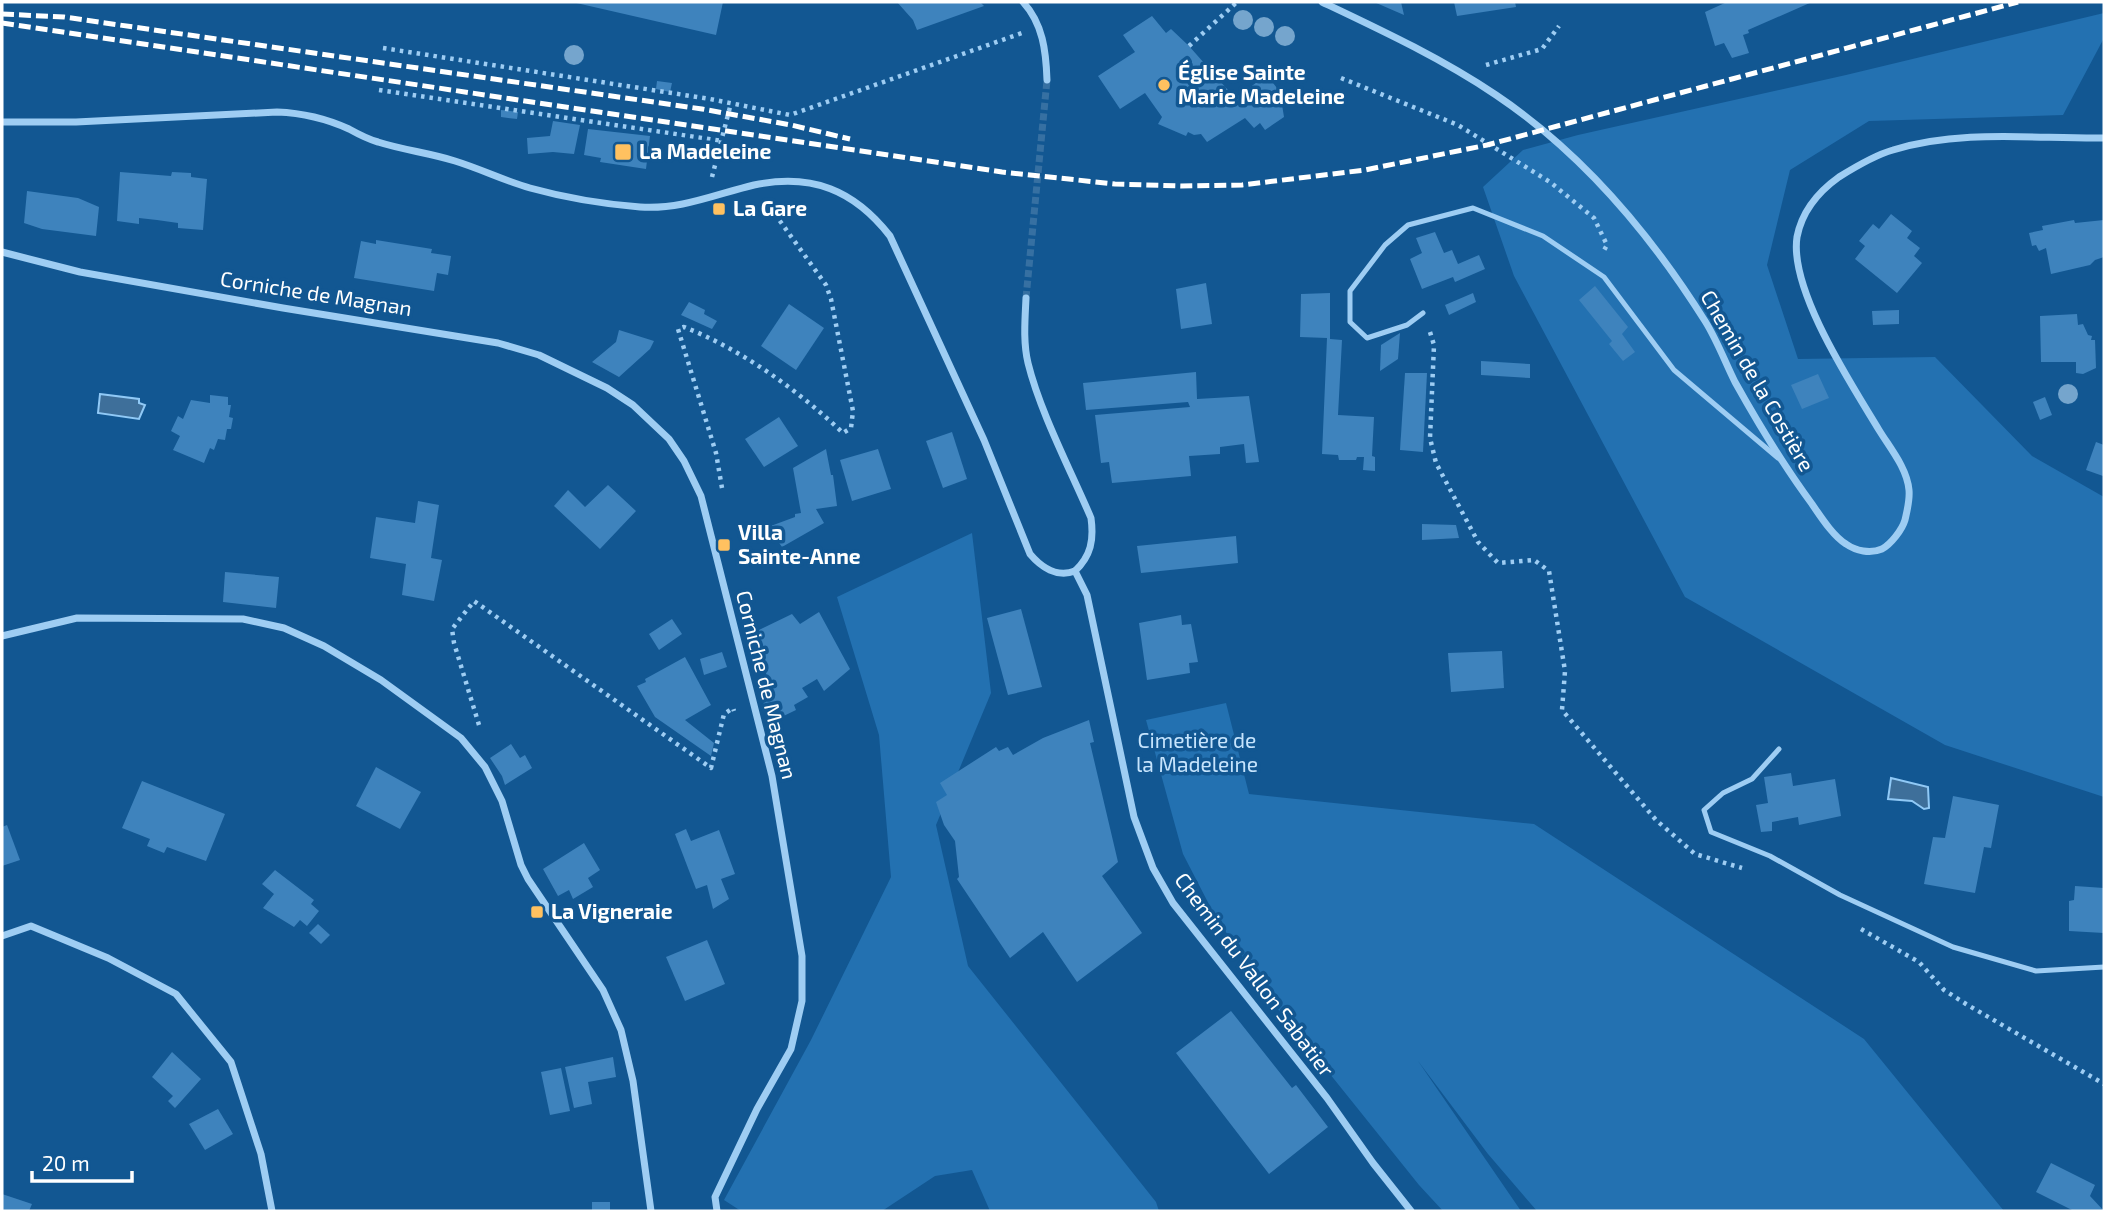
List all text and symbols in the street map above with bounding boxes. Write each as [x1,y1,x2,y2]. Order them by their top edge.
place label: Église Sainte Marie Madeleine [1178,59,1345,108]
marker: Église Sainte Marie Madeleine [1156,77,1172,93]
place label: La Madeleine [639,138,771,163]
marker: La Madeleine [613,142,633,162]
place label: La Gare [733,195,807,220]
marker: La Gare [711,201,727,217]
street label: Corniche de Magnan [219,265,414,320]
street label: Chemin de la Costière [1696,285,1820,475]
place label: Villa Sainte-Anne [738,519,861,568]
marker: Villa Sainte-Anne [716,537,732,553]
street label: Corniche de Magnan [732,588,803,782]
park label: Cimetière de la Madeleine [1136,727,1258,776]
street label: Chemin du Vallon Sabatier [1170,867,1340,1081]
place label: La Vigneraie [551,898,673,923]
marker: La Vigneraie [529,904,545,920]
scale bar [32,1140,131,1184]
text: 20 m [42,1150,90,1175]

